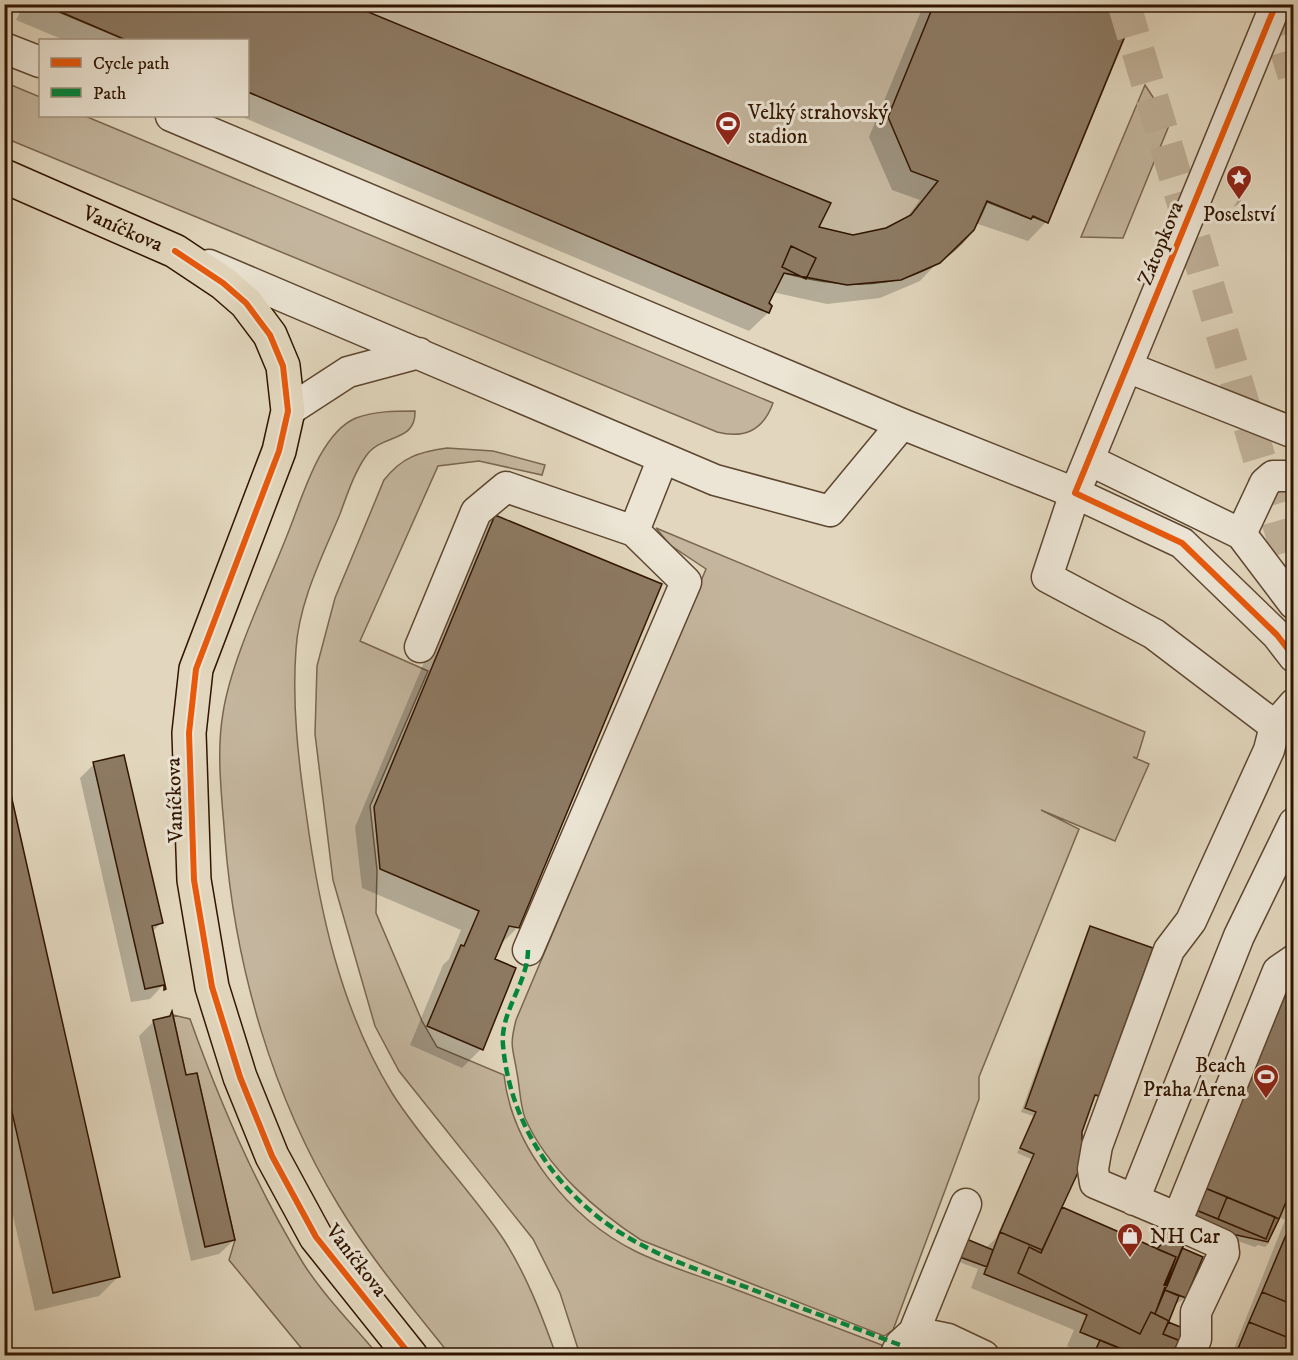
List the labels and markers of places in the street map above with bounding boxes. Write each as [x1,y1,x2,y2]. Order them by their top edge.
place label: Velký strahovský stadion [747,100,889,150]
sports icon: Velký strahovský stadion [713,109,743,147]
place icon: Poselství [1224,163,1254,201]
place label: Poselství [1203,202,1277,228]
place label: Beach Praha Arena [1143,1053,1246,1103]
sports icon: Beach Praha Arena [1251,1062,1281,1100]
shop icon: NH Car [1115,1221,1145,1259]
place label: NH Car [1150,1224,1220,1250]

